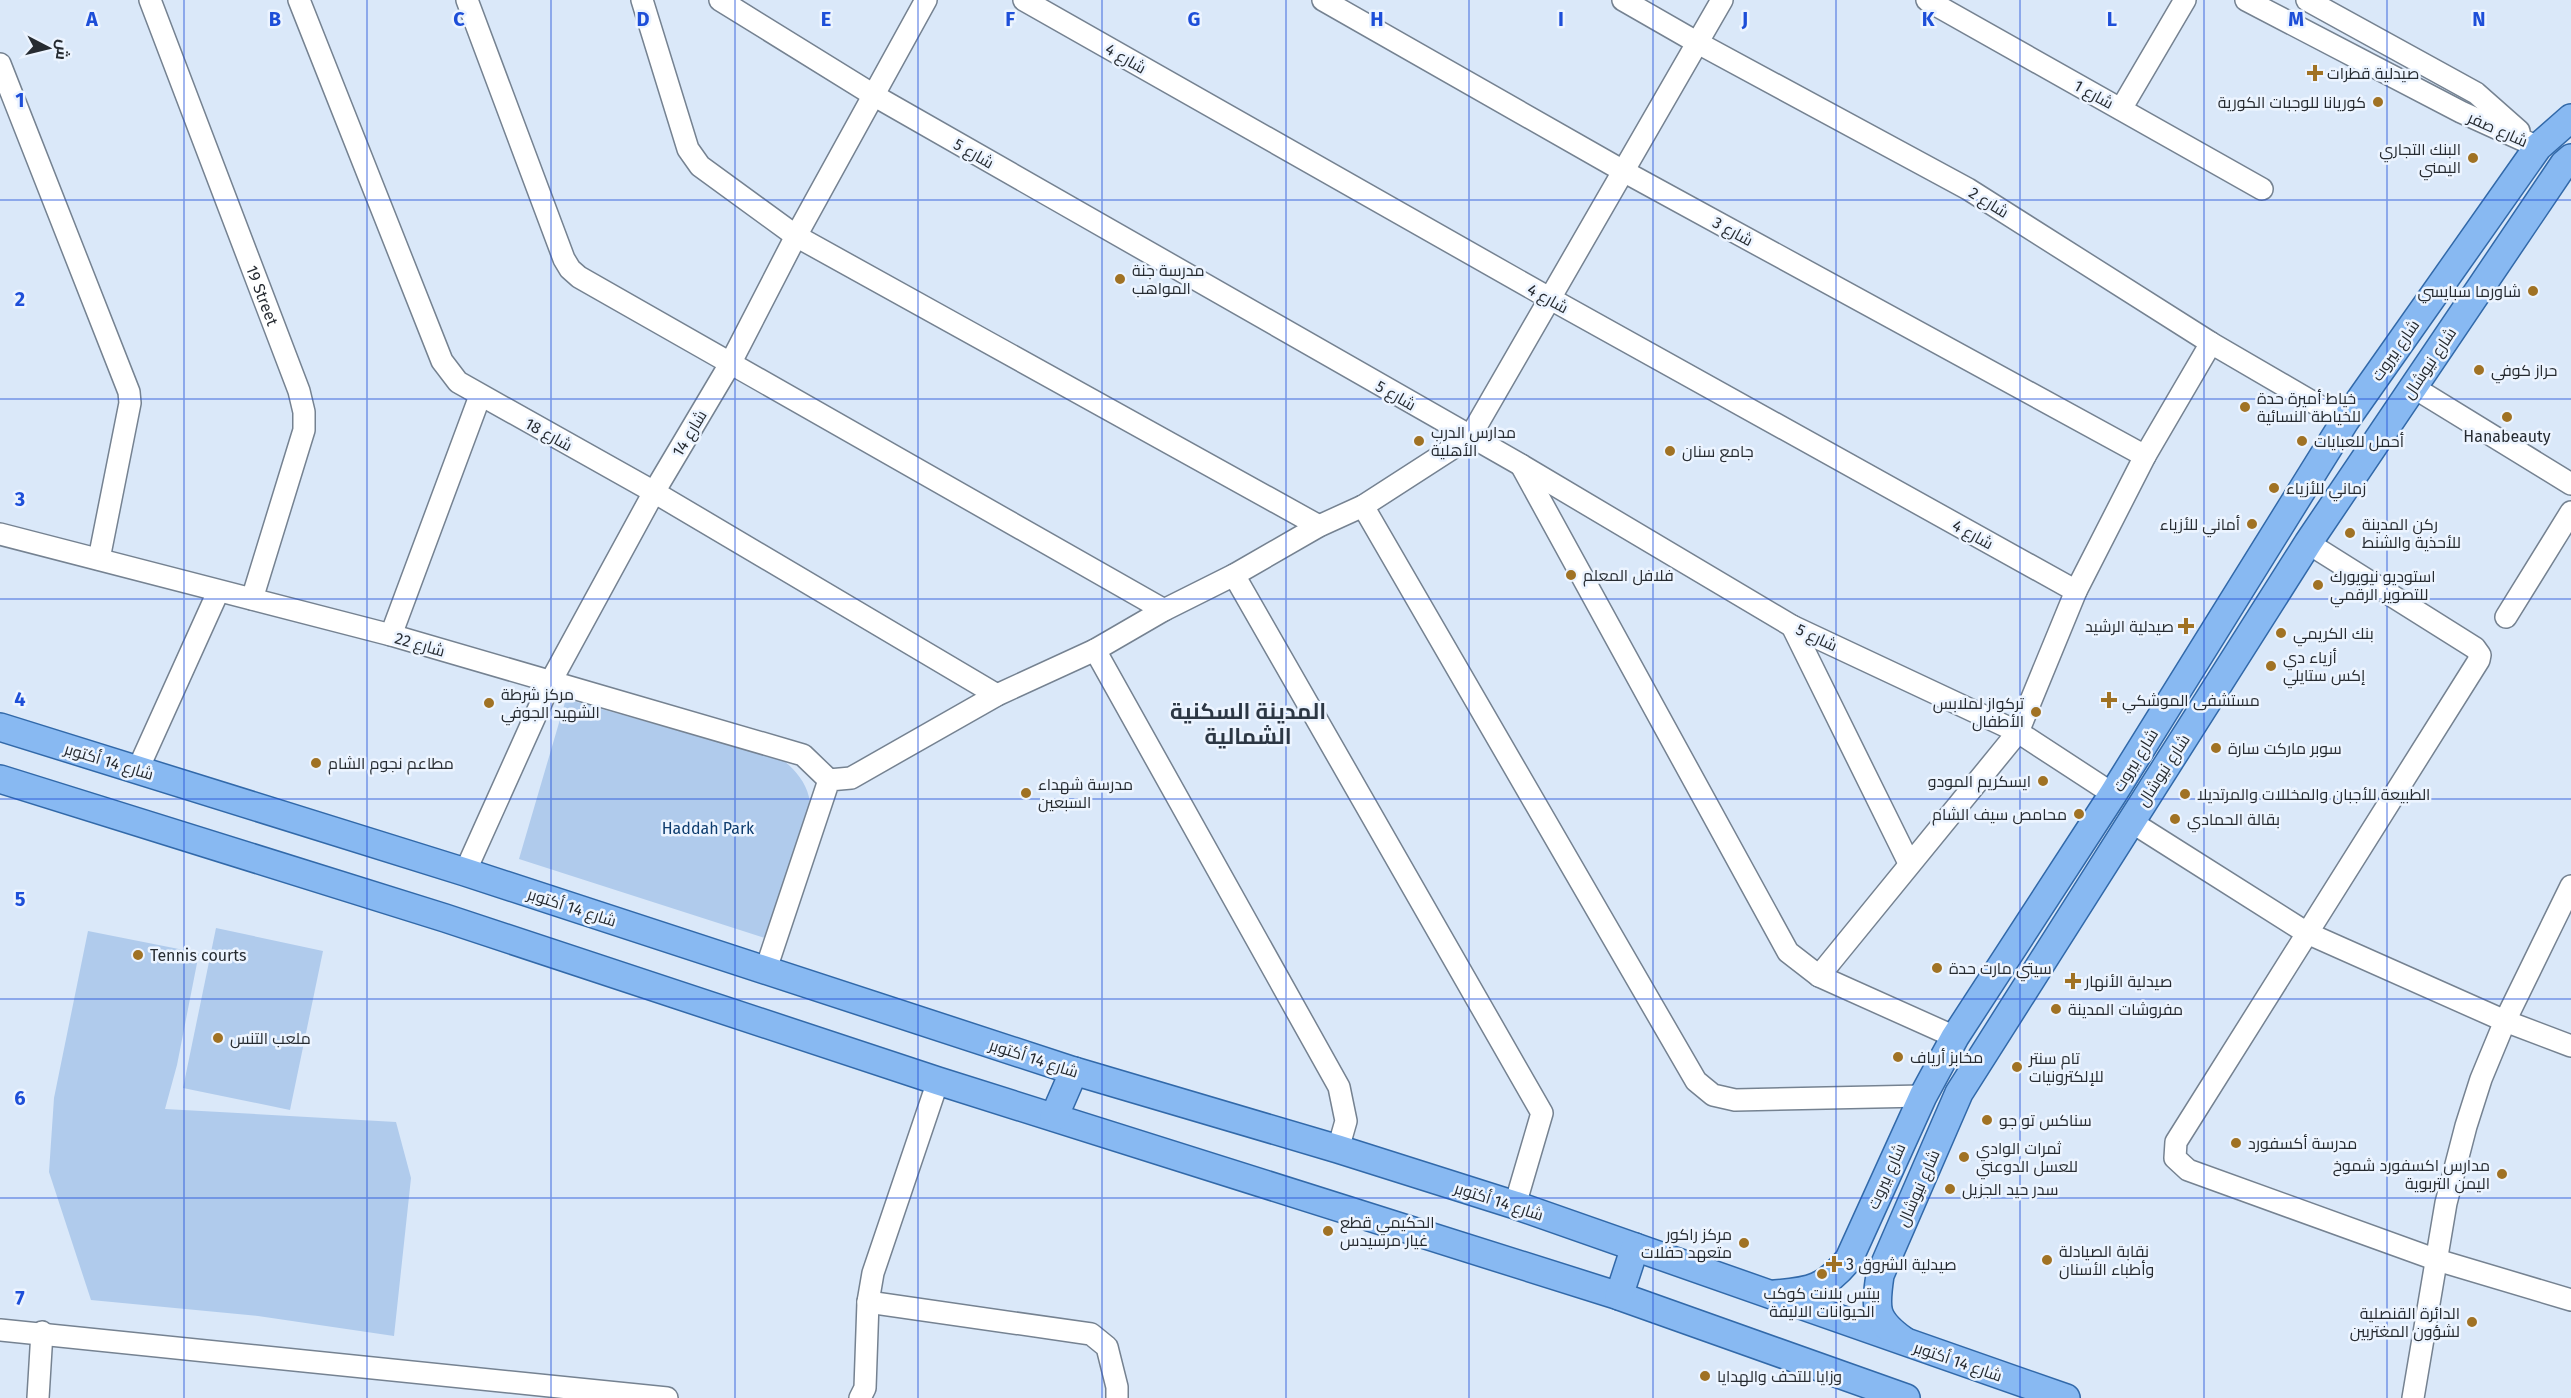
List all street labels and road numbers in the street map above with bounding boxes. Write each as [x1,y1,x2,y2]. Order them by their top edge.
street label: شارع 4 [1101,39,1149,79]
street label: شارع 1 [2070,76,2117,115]
street label: شارع صفر [2463,107,2531,153]
street label: شارع 5 [949,134,997,174]
street label: شارع 2 [1964,183,2012,224]
street label: شارع 3 [1708,213,1756,252]
street label: 19 Street [242,263,282,329]
street label: شارع 4 [1523,280,1571,319]
street label: شارع بيروت [2367,316,2425,386]
street label: شارع نيوشال [2399,324,2462,404]
street label: شارع 5 [1371,376,1419,416]
street label: شارع 14 [668,407,712,461]
street label: شارع 18 [521,414,576,457]
street label: شارع 4 [1948,516,1996,555]
street label: شارع 5 [1792,620,1840,657]
street label: شارع 22 [392,628,447,663]
street label: شارع بيروت [2109,725,2164,796]
street label: شارع نيوشال [2133,731,2195,811]
street label: شارع 14 أكتوبر [60,739,156,786]
street label: شارع 14 أكتوبر [523,884,619,933]
street label: شارع 14 أكتوبر [985,1035,1081,1084]
street label: شارع بيروت [1863,1140,1911,1213]
street label: شارع نيوشال [1893,1147,1946,1230]
street label: شارع 14 أكتوبر [1450,1178,1546,1227]
street label: شارع 14 أكتوبر [1910,1337,2005,1387]

